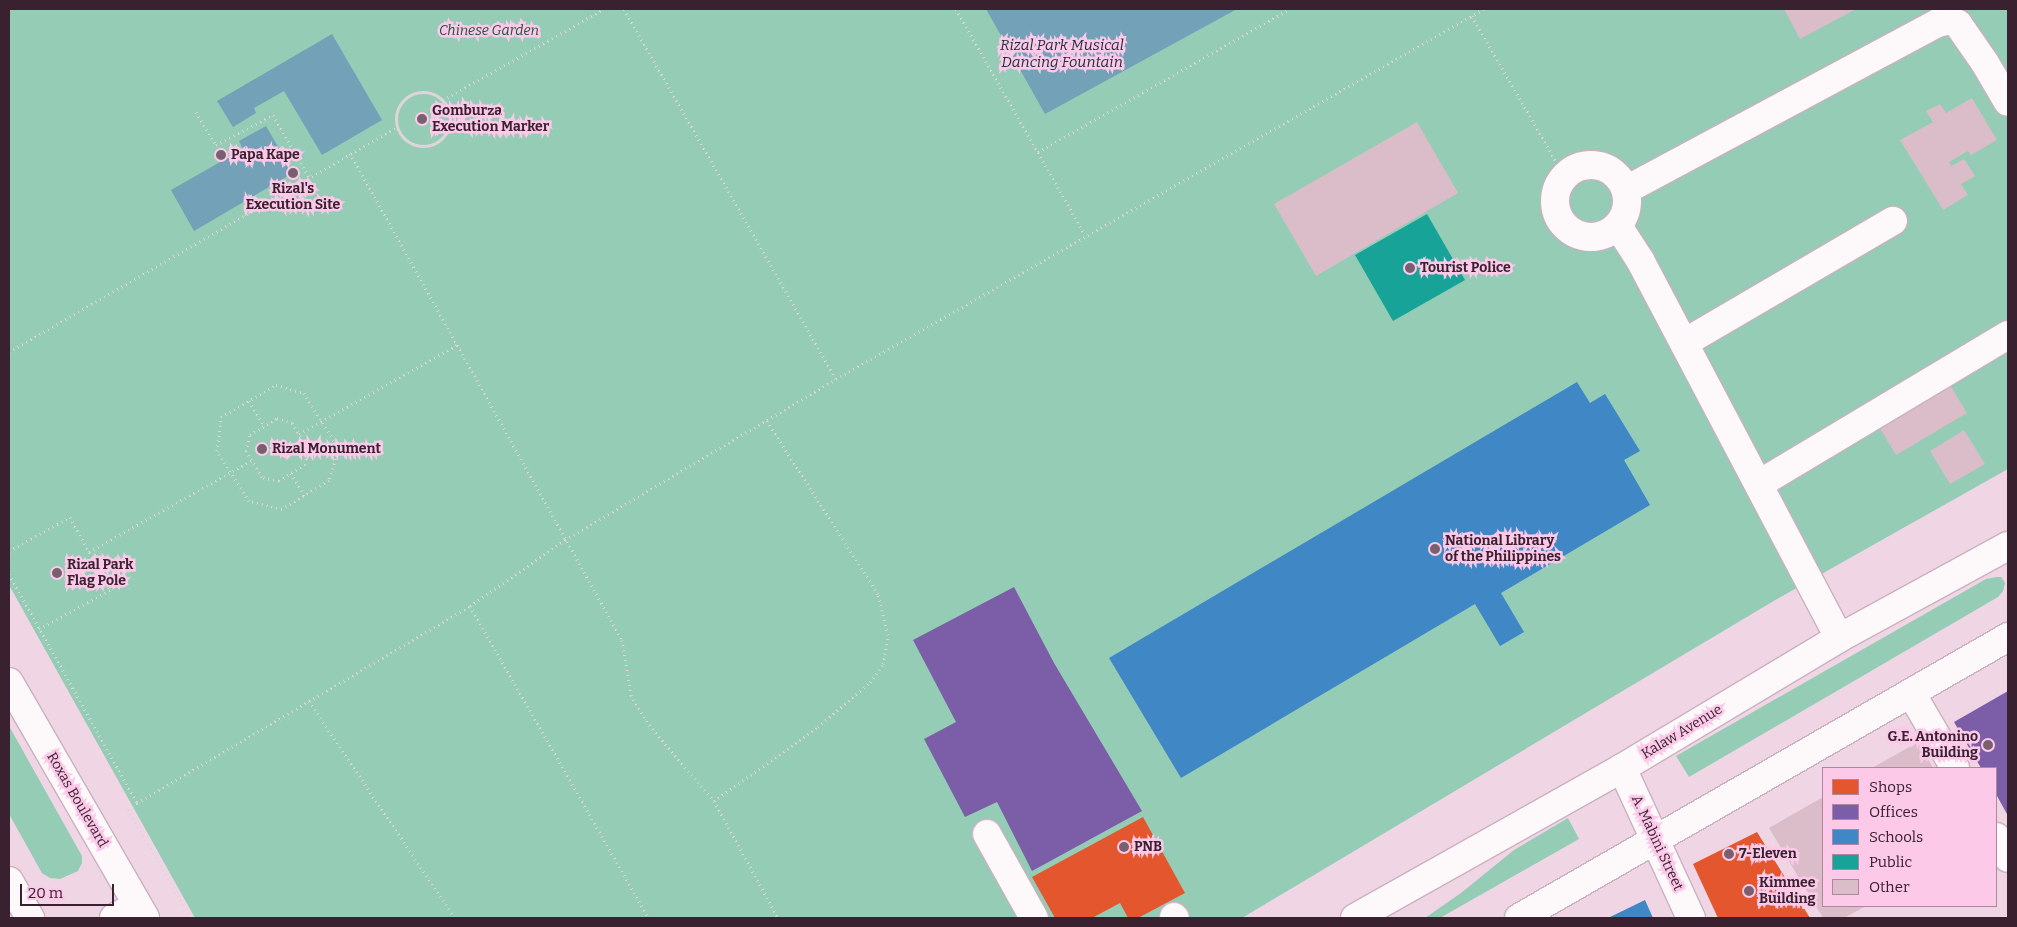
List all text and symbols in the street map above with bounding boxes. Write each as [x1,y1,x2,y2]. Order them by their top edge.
park label: Chinese Garden [439,23,539,39]
water label: Rizal Park Musical Dancing Fountain [1000,36,1124,71]
place label: Gomburza Execution Marker [432,103,549,136]
marker: Gomburza Execution Marker [416,113,428,125]
place label: Papa Kape [231,147,300,163]
marker: Papa Kape [215,149,227,161]
marker: Rizal's Execution Site [287,167,299,179]
place label: Rizal's Execution Site [246,181,340,213]
place label: Tourist Police [1420,260,1511,276]
marker: Tourist Police [1404,262,1416,274]
place label: Rizal Monument [272,441,381,457]
marker: Rizal Monument [256,443,268,455]
place label: National Library of the Philippines [1445,533,1561,566]
marker: National Library of the Philippines [1429,543,1441,555]
place label: Rizal Park Flag Pole [67,557,133,590]
marker: Rizal Park Flag Pole [51,567,63,579]
street label: Kalaw Avenue [1639,701,1725,763]
place label: G.E. Antonino Building [1888,729,1978,762]
marker: G.E. Antonino Building [1982,739,1994,751]
street label: Roxas Boulevard [43,750,111,850]
legend [1822,767,1997,907]
text: Shops [1869,778,1912,796]
street label: A. Mabini Street [1628,793,1686,893]
text: Offices [1869,803,1918,821]
text: Schools [1869,828,1923,846]
place label: PNB [1134,839,1162,855]
marker: PNB [1118,841,1130,853]
place label: 7-Eleven [1739,846,1797,862]
marker: 7-Eleven [1723,848,1735,860]
text: Public [1869,853,1912,871]
scale bar [22,874,116,906]
place label: Kimmee Building [1759,875,1816,908]
text: Other [1869,878,1910,896]
text: 20 m [28,884,63,902]
marker: Kimmee Building [1743,885,1755,897]

